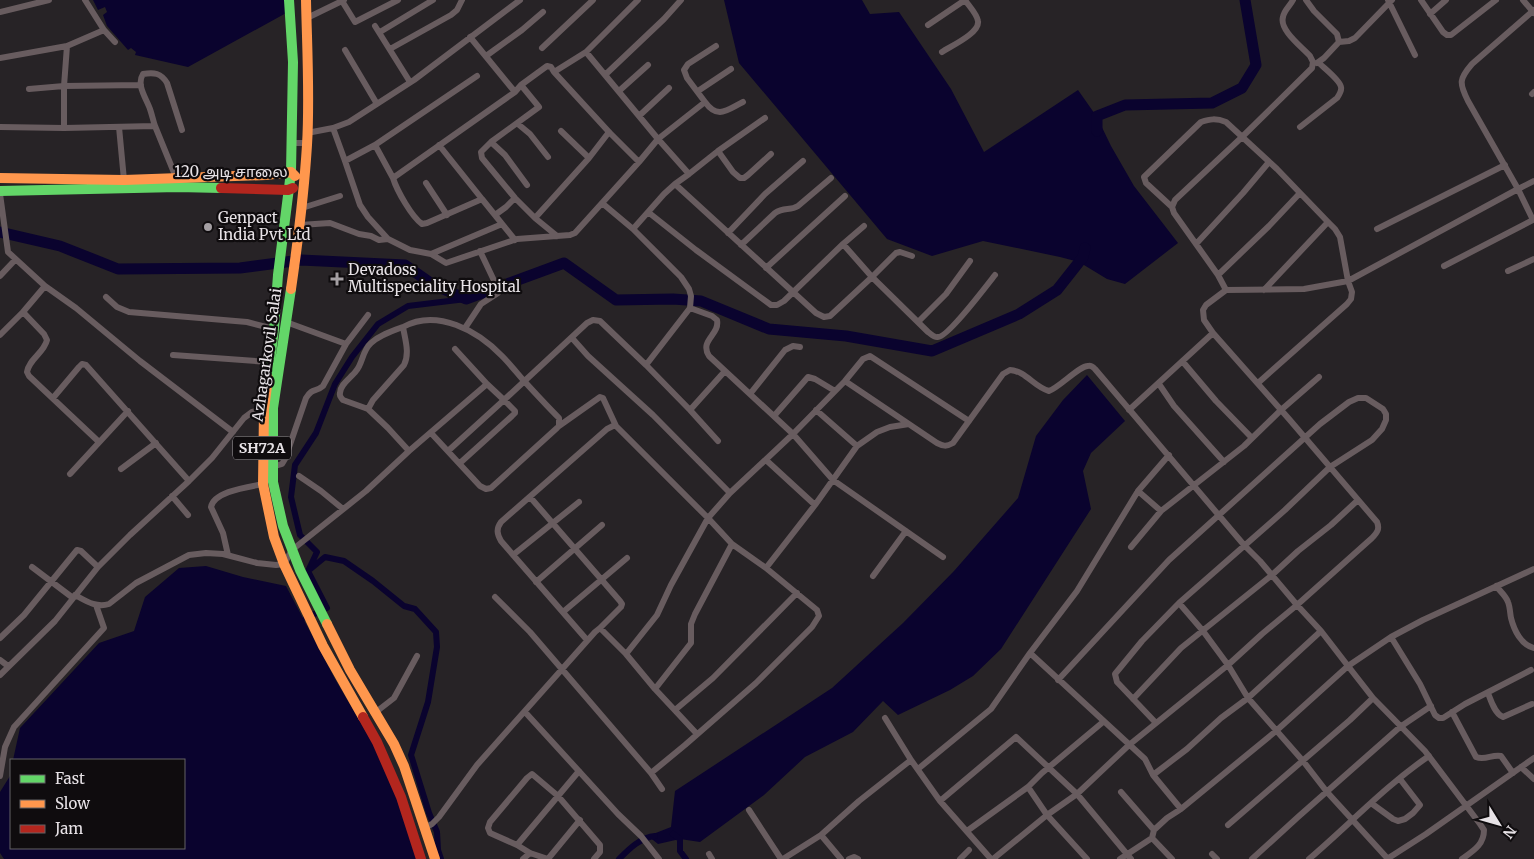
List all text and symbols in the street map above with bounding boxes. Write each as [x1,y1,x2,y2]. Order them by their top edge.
street label: 120 அடி சாலை [174,162,288,182]
place label: Genpact India Pvt Ltd [218,208,311,244]
marker: Genpact India Pvt Ltd [202,221,214,233]
place label: Devadoss Multispeciality Hospital [348,260,521,296]
marker: Devadoss Multispeciality Hospital [330,272,344,286]
street label: Azhagarkovil Salai [248,287,285,424]
road number: SH72A [233,436,291,459]
legend [10,759,185,849]
text: Fast [55,769,85,788]
text: Slow [55,794,90,813]
north arrow [1474,799,1524,849]
text: Jam [54,819,83,838]
text: N [1499,822,1520,842]

